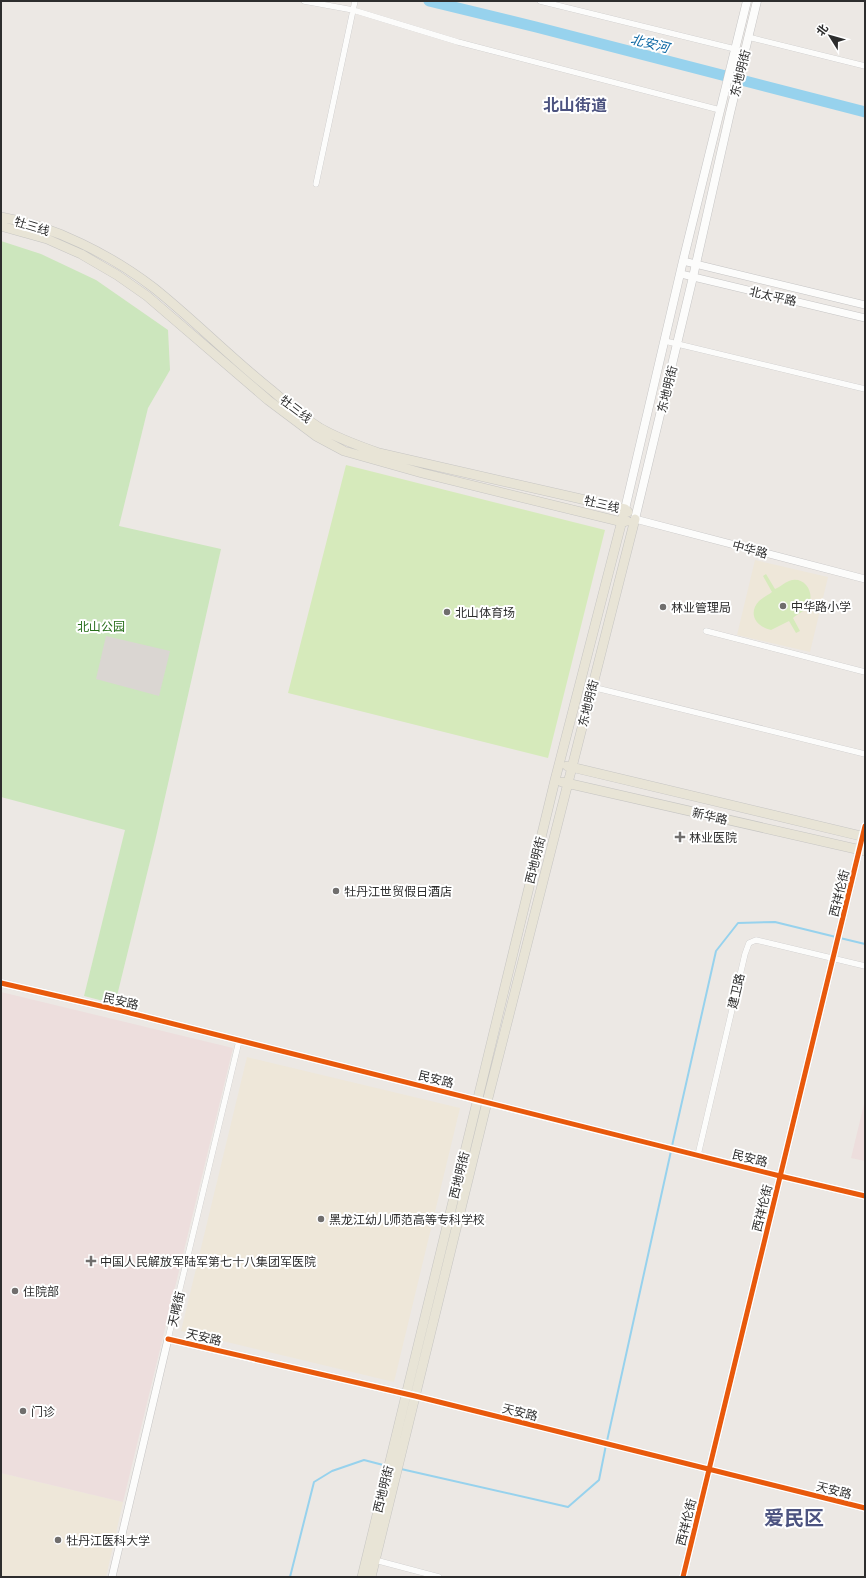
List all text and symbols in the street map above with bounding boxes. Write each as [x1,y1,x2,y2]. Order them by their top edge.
north arrow [810,16,850,56]
text: 北 [812,21,831,39]
water label: 北安河 [629,30,674,57]
street label: 东地明街 [726,48,754,98]
district label: 北山街道 [543,94,607,116]
street label: 牡三线 [12,213,52,239]
street label: 北太平路 [748,282,798,310]
street label: 东地明街 [653,364,681,414]
street label: 牡三线 [277,391,315,427]
street label: 牡三线 [583,492,621,516]
street label: 中华路 [730,536,770,562]
place label: 中华路小学 [791,598,851,615]
place label: 林业管理局 [671,599,731,616]
marker: 中华路小学 [778,601,788,611]
marker: 林业管理局 [658,602,668,612]
place label: 北山体育场 [455,604,515,621]
marker: 北山体育场 [442,607,452,617]
park label: 北山公园 [77,618,125,635]
street label: 东地明街 [574,678,602,728]
street label: 新华路 [691,804,729,828]
place label: 林业医院 [689,829,737,846]
marker: 林业医院 [674,831,686,843]
street label: 西地明街 [521,835,549,885]
street label: 西祥伦街 [825,868,853,918]
place label: 牡丹江世贸假日酒店 [344,883,452,900]
marker: 牡丹江世贸假日酒店 [331,886,341,896]
street label: 建卫路 [724,972,748,1010]
street label: 民安路 [102,989,140,1013]
street label: 民安路 [416,1066,456,1092]
street label: 民安路 [730,1145,770,1171]
street label: 西地明街 [445,1150,473,1200]
street label: 西祥伦街 [748,1183,776,1233]
place label: 黑龙江幼儿师范高等专科学校 [329,1211,485,1228]
marker: 黑龙江幼儿师范高等专科学校 [316,1214,326,1224]
place label: 中国人民解放军陆军第七十八集团军医院 [100,1253,316,1270]
marker: 中国人民解放军陆军第七十八集团军医院 [85,1255,97,1267]
place label: 住院部 [23,1283,59,1300]
marker: 住院部 [10,1286,20,1296]
street label: 天晴街 [164,1290,188,1328]
street label: 天安路 [185,1325,223,1349]
street label: 天安路 [500,1399,540,1425]
place label: 门诊 [31,1403,55,1420]
marker: 门诊 [18,1406,28,1416]
street label: 西地明街 [369,1464,397,1514]
street label: 天安路 [814,1477,854,1503]
street label: 西祥伦街 [672,1497,700,1547]
district label: 爱民区 [764,1504,824,1531]
place label: 牡丹江医科大学 [66,1532,150,1549]
marker: 牡丹江医科大学 [53,1535,63,1545]

